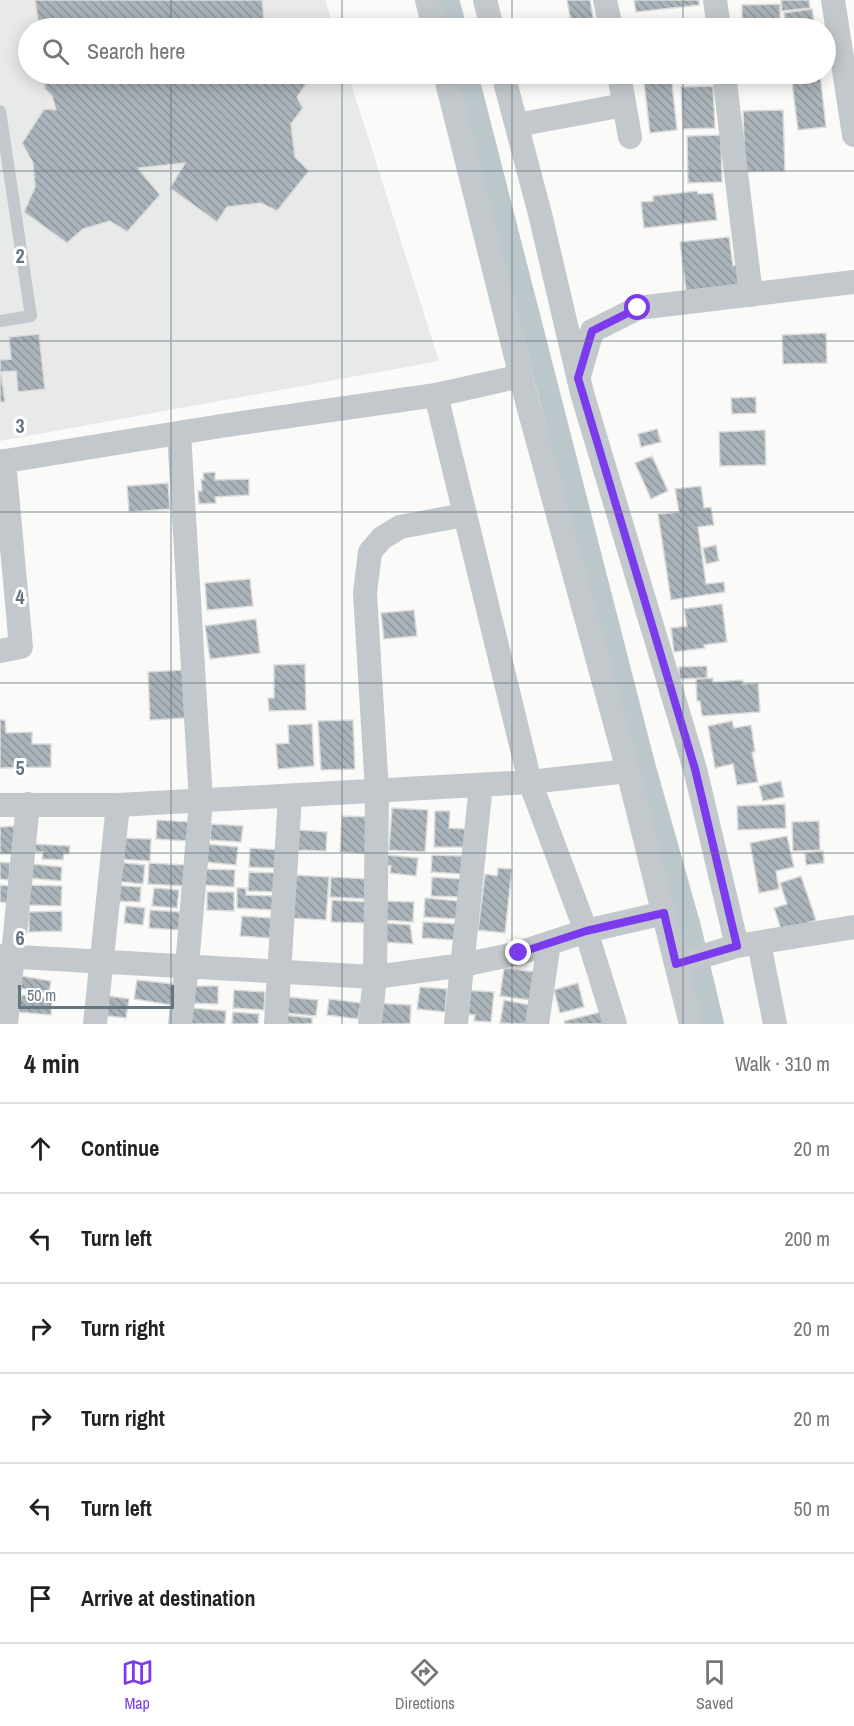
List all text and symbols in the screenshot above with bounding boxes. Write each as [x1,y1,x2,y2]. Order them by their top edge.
search box [18,18,836,84]
icon: search [39,35,72,68]
text: Search here [87,36,185,66]
text: 2 [15,242,25,269]
route start [624,294,650,320]
text: 3 [15,412,25,439]
text: 4 [15,583,25,610]
text: 5 [15,754,25,781]
text: 6 [15,924,25,951]
route end [505,939,531,965]
scale bar [18,982,174,1010]
text: 50 m [27,984,56,1006]
text: 4 min [24,1046,80,1081]
text: Walk · 310 m [735,1050,830,1077]
icon: ahead [24,1132,57,1165]
text: Continue [81,1133,159,1163]
text: 20 m [794,1135,830,1162]
icon: left [24,1222,57,1255]
text: Turn left [81,1223,152,1253]
text: 200 m [784,1225,830,1252]
icon: right [24,1312,57,1345]
text: Turn right [81,1313,165,1343]
text: 20 m [794,1315,830,1342]
icon: right [24,1402,57,1435]
text: Turn right [81,1403,165,1433]
text: 20 m [794,1405,830,1432]
icon: left [24,1492,57,1525]
text: Turn left [81,1493,152,1523]
text: 50 m [794,1495,830,1522]
icon: arrive [24,1582,57,1615]
text: Arrive at destination [81,1583,255,1613]
tab: Map [121,1656,154,1714]
tab: Directions [395,1656,455,1714]
tab: Saved [696,1656,733,1714]

